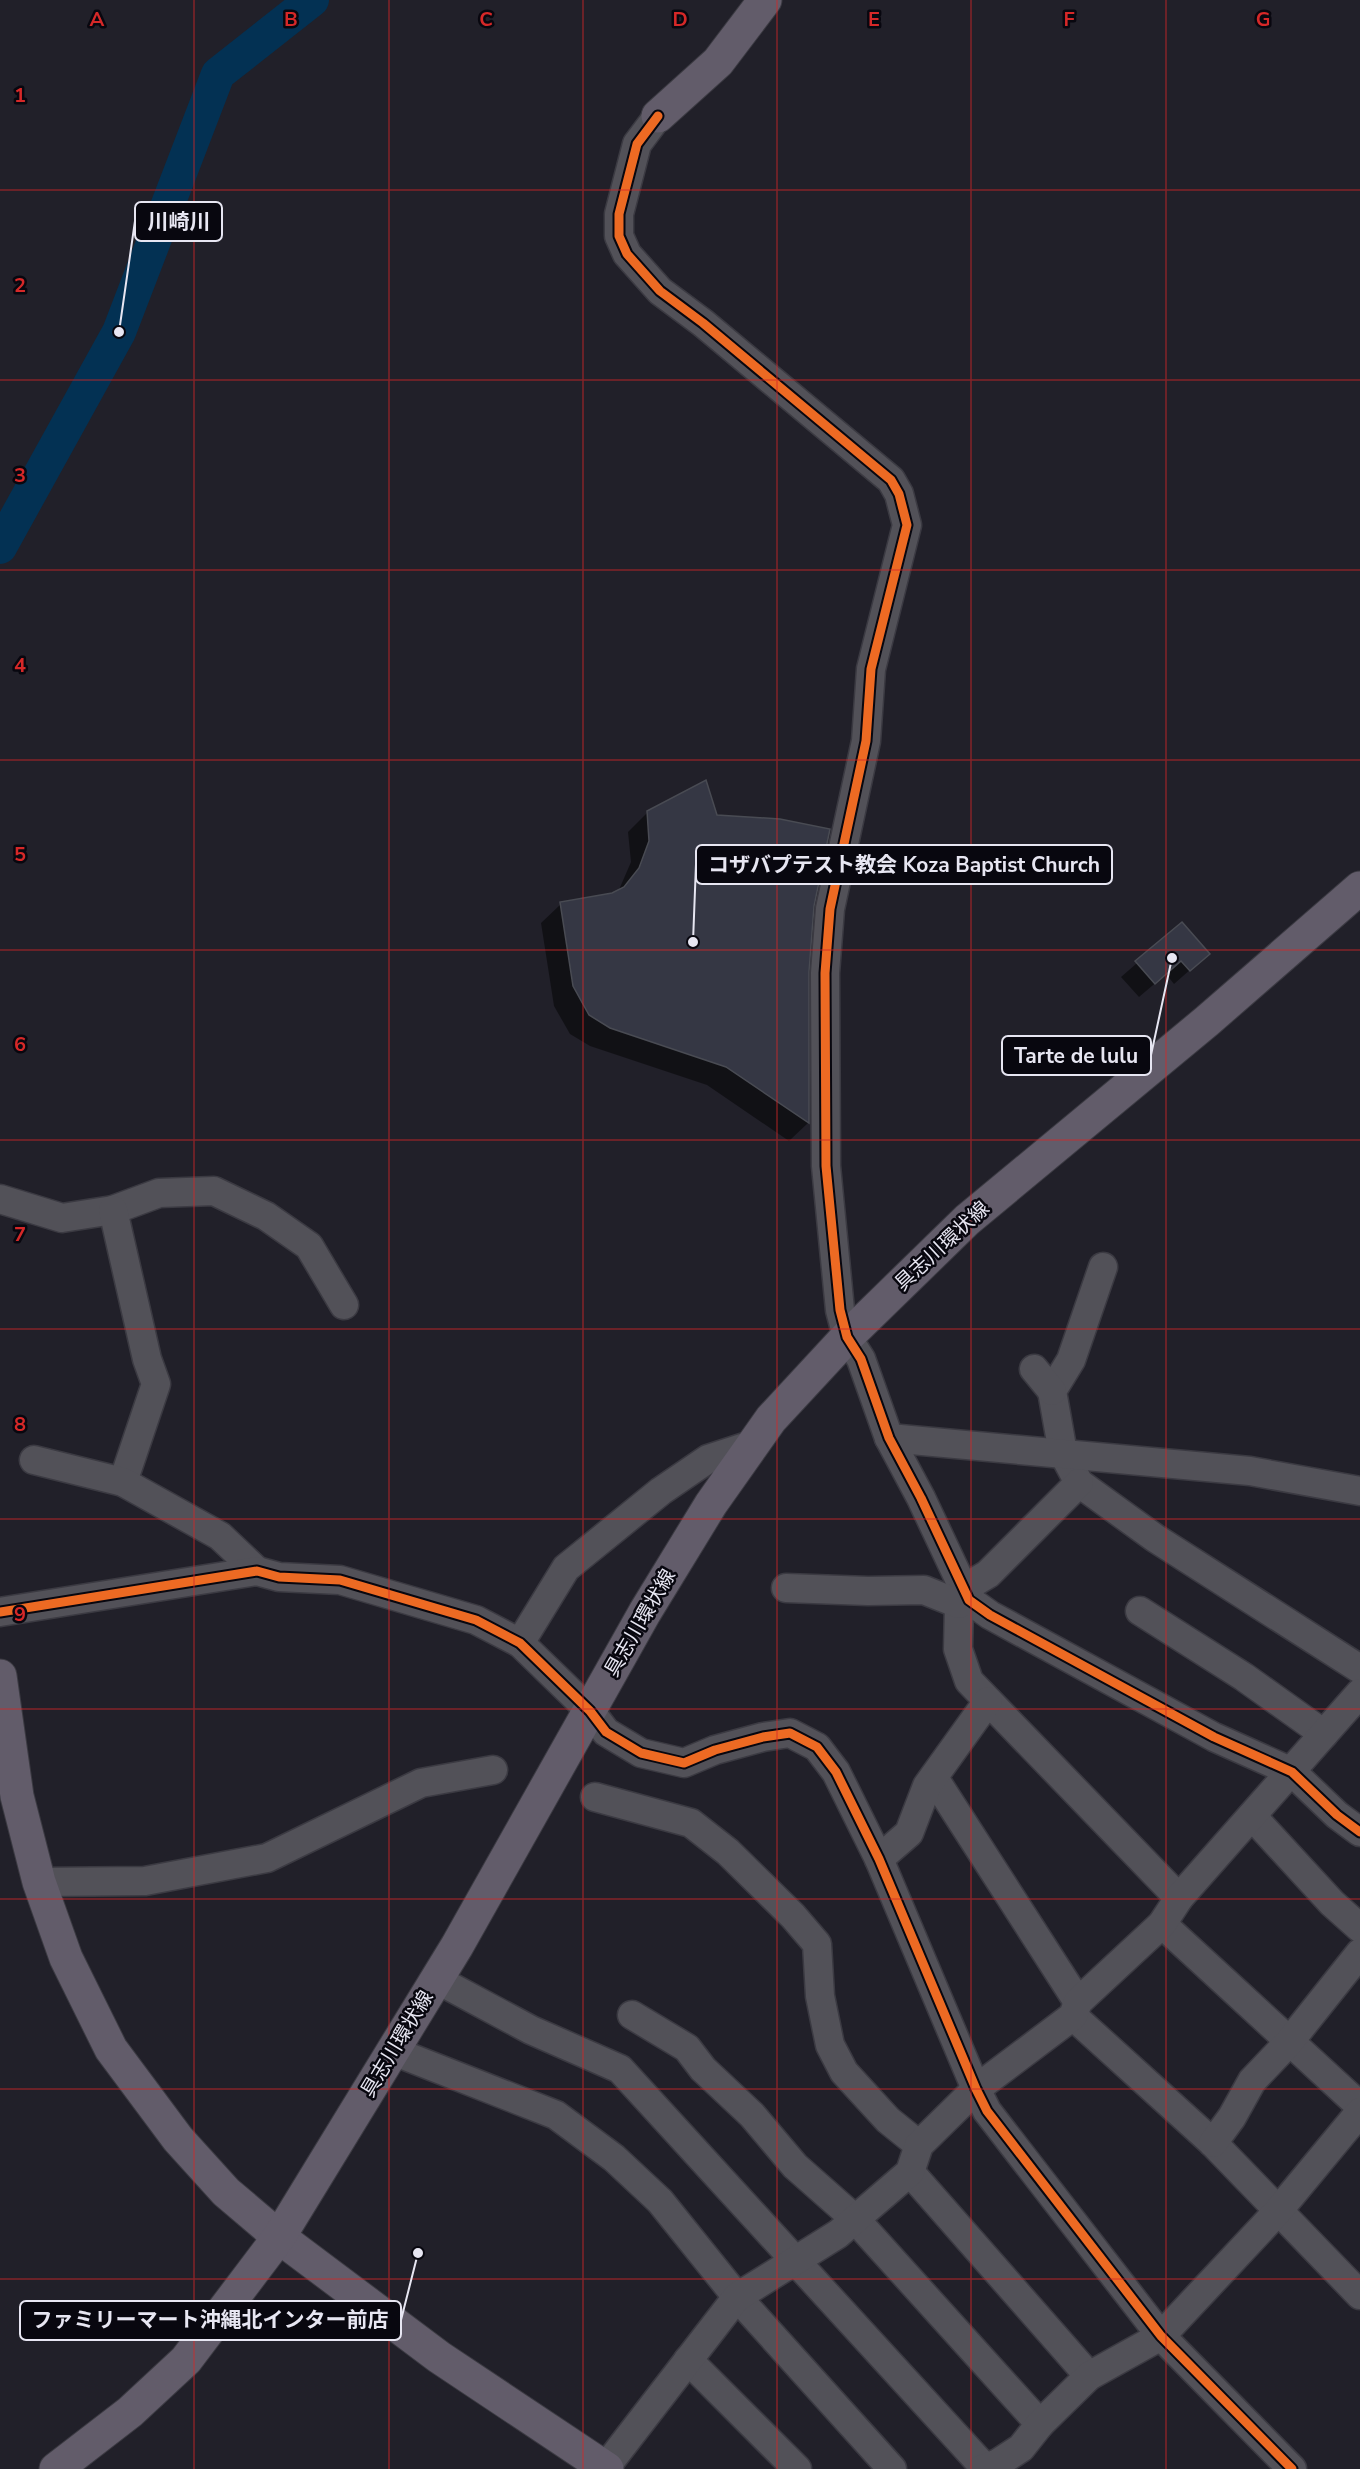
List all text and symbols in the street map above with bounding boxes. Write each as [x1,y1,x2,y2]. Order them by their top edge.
text: A [90,6,105,33]
text: B [284,6,298,33]
text: C [479,6,493,33]
text: D [672,6,688,33]
text: E [868,6,880,33]
text: F [1063,6,1075,33]
text: G [1256,6,1270,33]
text: 1 [14,82,26,109]
callout: 川崎川 [135,202,222,241]
text: 川崎川 [148,208,211,236]
text: 2 [14,272,26,299]
text: 3 [14,462,26,489]
text: 4 [14,652,26,679]
text: 5 [14,841,26,868]
callout: コザバプテスト教会 Koza Baptist Church [696,845,1112,884]
text: コザバプテスト教会 Koza Baptist Church [708,851,1100,879]
text: 6 [14,1031,26,1058]
callout: Tarte de lulu [1002,1036,1151,1075]
text: Tarte de lulu [1014,1042,1138,1070]
street label: 具志川環状線 [889,1195,995,1297]
text: 7 [14,1221,26,1248]
text: 8 [14,1411,26,1438]
street label: 具志川環状線 [598,1564,682,1682]
text: 9 [14,1601,26,1628]
street label: 具志川環状線 [355,1986,439,2102]
callout: ファミリーマート沖縄北インター前店 [20,2301,401,2340]
text: ファミリーマート沖縄北インター前店 [32,2306,389,2334]

